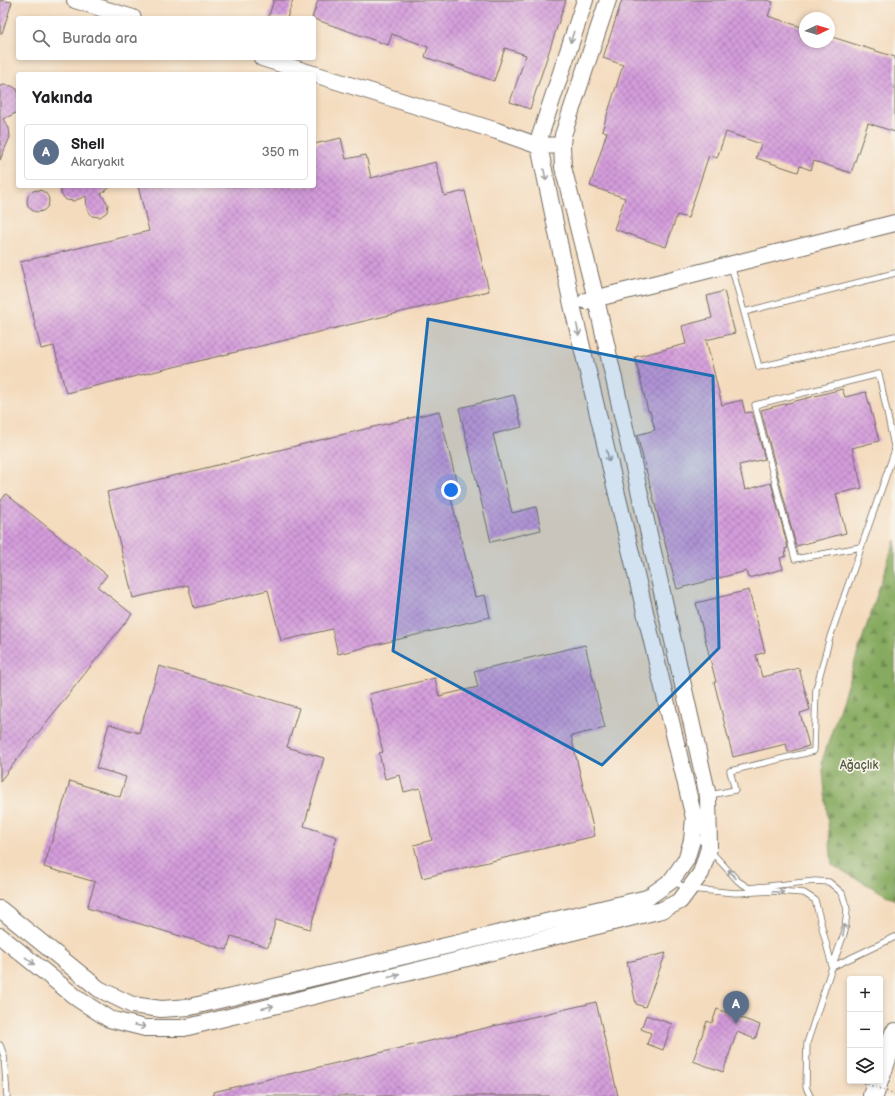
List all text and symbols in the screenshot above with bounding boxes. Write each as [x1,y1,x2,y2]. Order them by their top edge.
north arrow [799,12,835,48]
search box [16,16,316,60]
icon: search [30,27,52,49]
text: Burada ara [62,29,137,48]
one-way arrow [568,31,576,43]
text: Yakında [32,88,93,108]
text: Shell [71,135,104,154]
text: A [42,144,50,160]
text: 350 m [262,144,299,160]
text: Akaryakıt [71,154,124,170]
one-way arrow [541,168,549,181]
one-way arrow [575,323,582,336]
one-way arrow [605,449,612,462]
your location [441,480,461,500]
park label: Ağaçlık [840,758,878,773]
one-way arrow [727,869,736,879]
one-way arrow [771,888,784,896]
one-way arrow [841,924,849,937]
one-way arrow [25,956,36,965]
one-way arrow [387,972,400,980]
map controls [847,976,883,1084]
button: + [847,976,883,1012]
pin: A [723,991,749,1024]
one-way arrow [261,1003,274,1011]
button: − [847,1012,883,1048]
one-way arrow [133,1023,146,1031]
button: layers [847,1048,883,1084]

